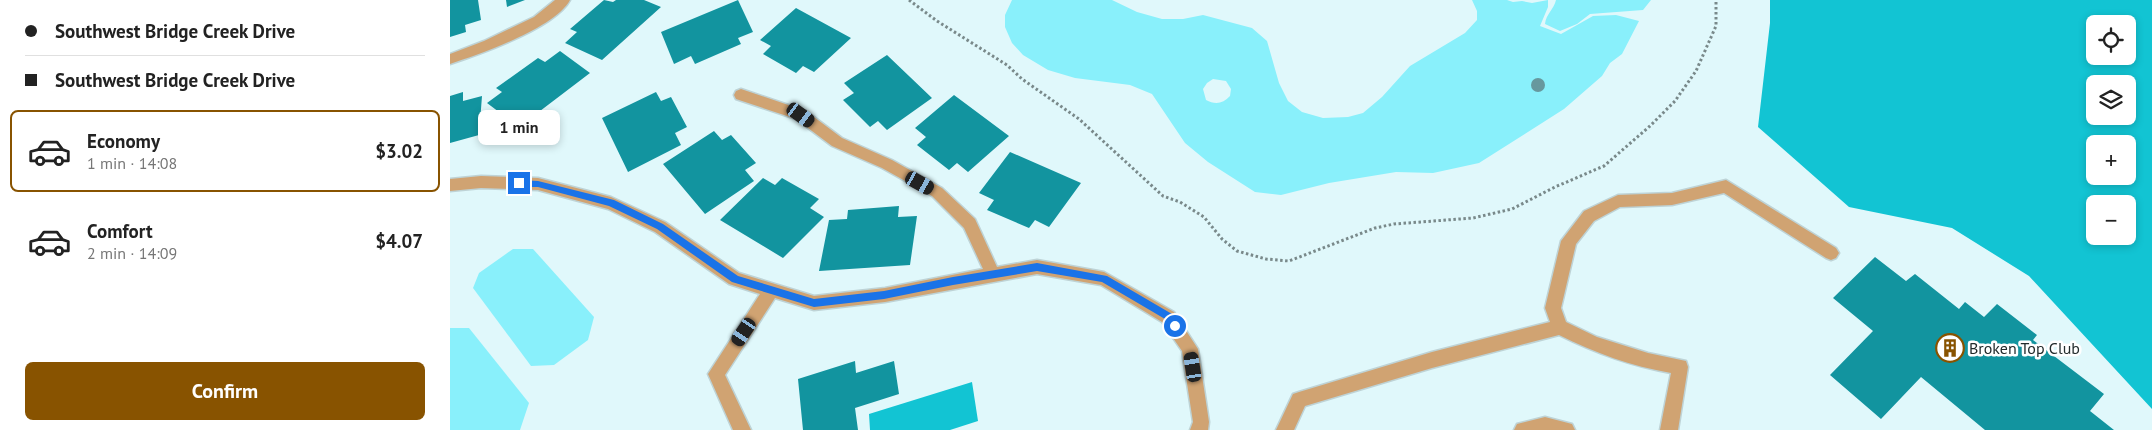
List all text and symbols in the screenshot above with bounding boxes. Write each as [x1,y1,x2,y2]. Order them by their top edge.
map controls [2086,15,2136,245]
button: locate [2086,15,2136,65]
text: Southwest Bridge Creek Drive [55,19,295,43]
text: Southwest Bridge Creek Drive [55,68,295,92]
button: layers [2086,75,2136,125]
car [784,100,817,130]
callout: 1 min [478,110,560,146]
text: 1 min [499,117,539,137]
icon: car [27,129,72,174]
text: Economy [87,129,160,153]
button: + [2086,135,2136,185]
text: $3.02 [375,139,423,163]
text: 1 min · 14:08 [87,153,177,173]
car [903,169,936,197]
route end [508,172,530,194]
button: − [2086,195,2136,245]
icon: car [27,219,72,264]
text: Comfort [87,219,153,243]
text: $4.07 [375,229,423,253]
text: 2 min · 14:09 [87,243,177,263]
car [729,315,758,349]
route start [1164,315,1186,337]
building icon: Broken Top Club [1935,333,1965,363]
place label: Broken Top Club [1969,338,2080,358]
car [1183,351,1202,383]
button: Confirm [25,362,425,420]

